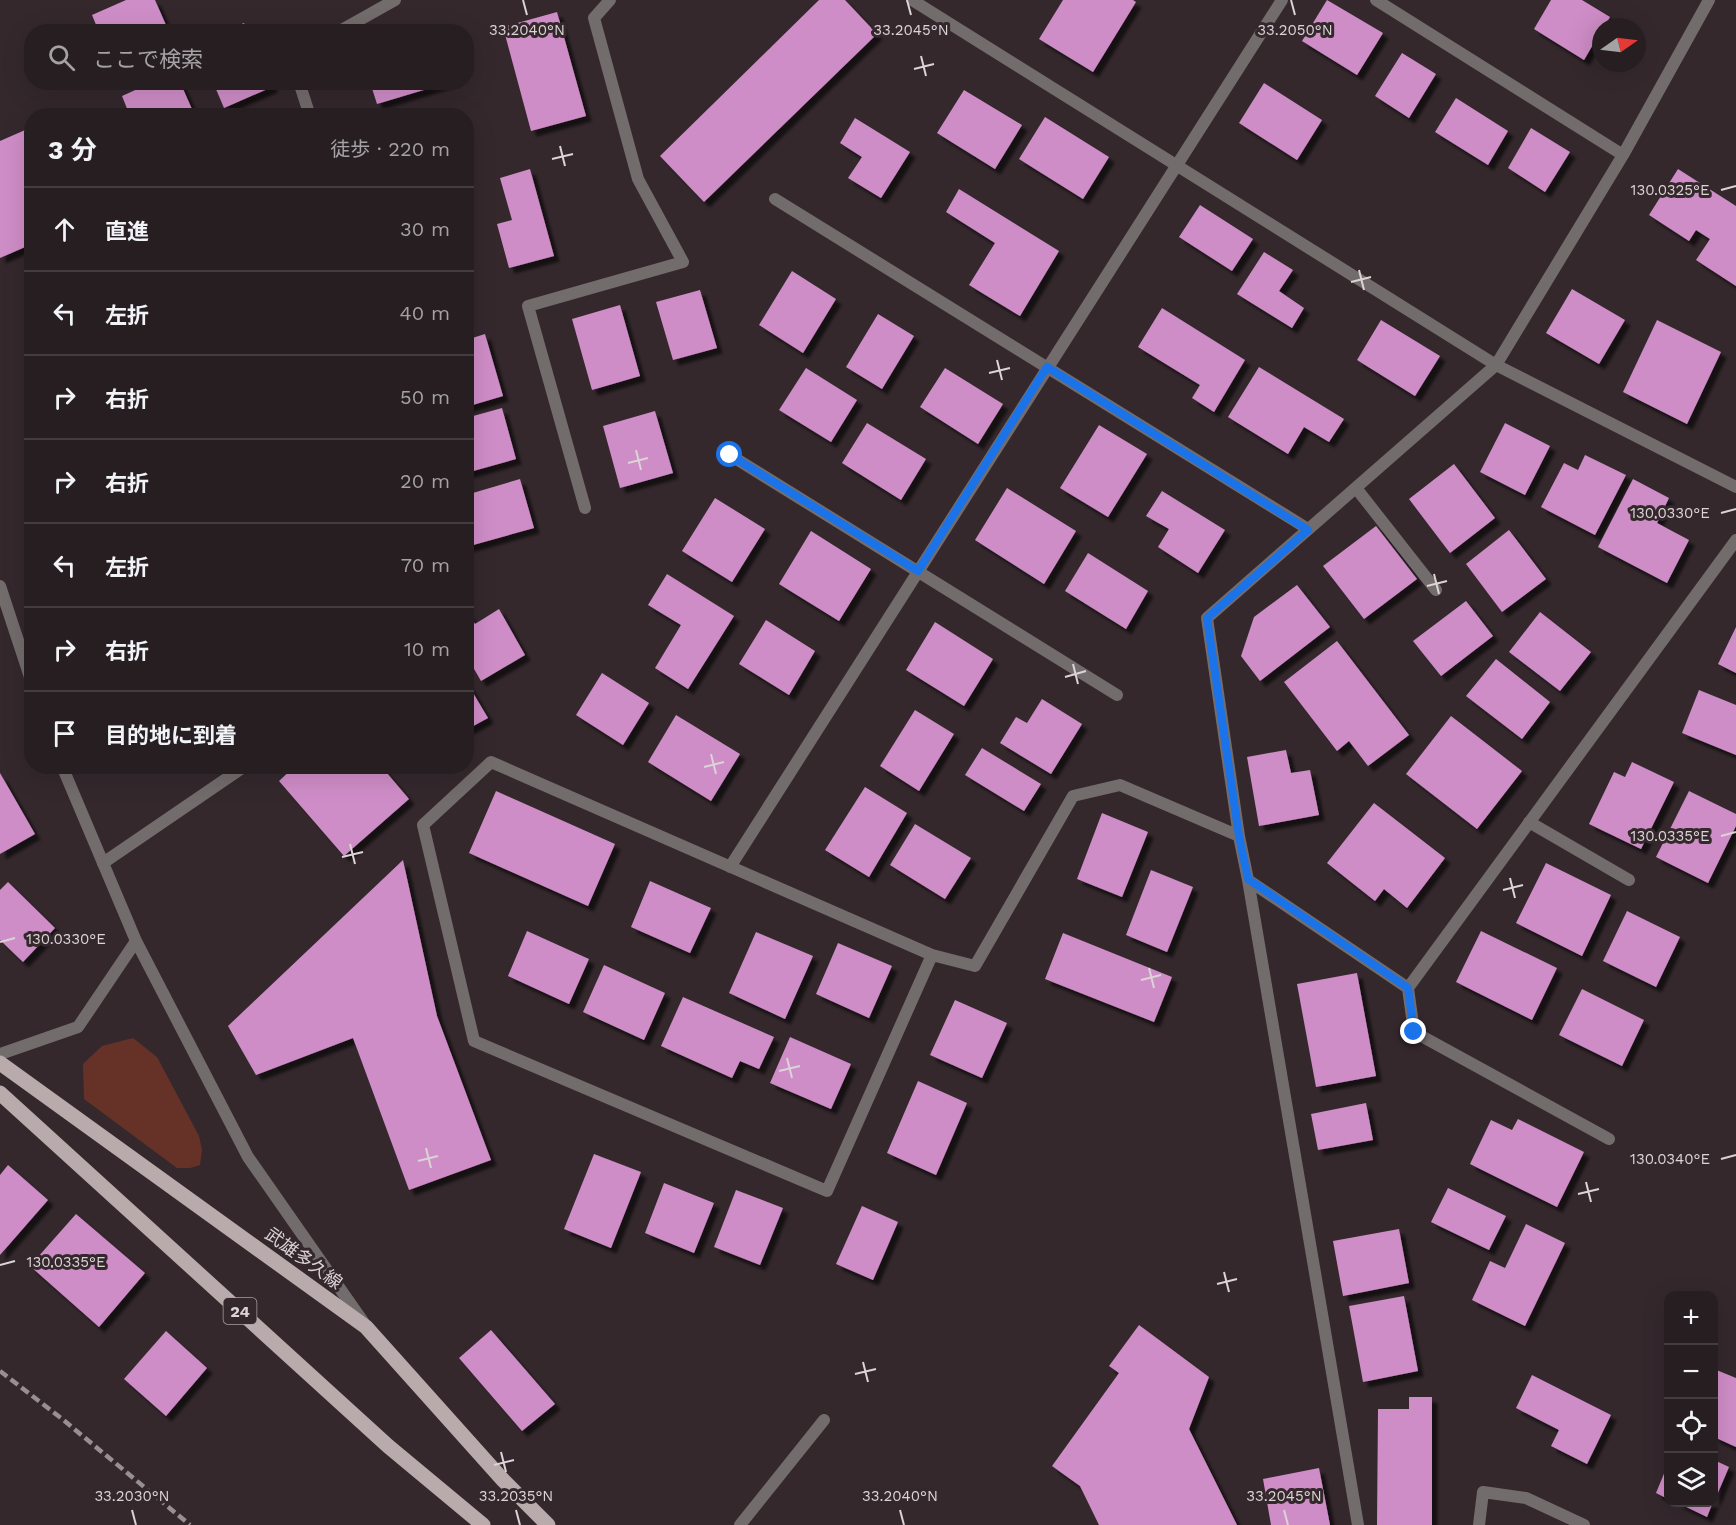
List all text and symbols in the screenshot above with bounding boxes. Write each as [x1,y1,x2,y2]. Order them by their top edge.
north arrow [1592,18,1646,72]
text: 33.2040°N [489,21,565,39]
text: 33.2045°N [873,21,949,39]
text: 33.2050°N [1257,21,1333,39]
search box [24,24,474,90]
icon: search [45,41,78,74]
text: ここで検索 [93,47,203,72]
text: 3 分 [48,135,97,165]
text: 徒歩 · 220 m [330,137,450,161]
text: 130.0325°E [1631,181,1709,199]
icon: ahead [48,213,81,246]
text: 30 m [400,217,450,241]
text: 直進 [105,219,149,244]
icon: left [48,297,81,330]
text: 40 m [399,301,450,325]
text: 左折 [105,303,149,328]
icon: right [48,381,81,414]
text: 50 m [400,385,450,409]
text: 右折 [105,387,149,412]
route start [716,441,742,467]
icon: right [48,465,81,498]
text: 20 m [400,469,450,493]
text: 右折 [105,471,149,496]
text: 130.0330°E [1630,504,1710,522]
icon: left [48,549,81,582]
text: 70 m [401,553,450,577]
text: 左折 [105,555,149,580]
icon: right [48,633,81,666]
text: 10 m [404,637,450,661]
text: 右折 [105,639,149,664]
icon: arrive [48,717,81,750]
text: 目的地に到着 [105,723,237,748]
text: 130.0335°E [1631,827,1709,845]
text: 130.0330°E [26,930,106,948]
route end [1400,1018,1426,1044]
text: 130.0340°E [1630,1150,1710,1168]
street label: 武雄多久線 [261,1223,347,1293]
text: 130.0335°E [27,1253,105,1271]
map controls [1664,1291,1718,1507]
button: + [1664,1291,1718,1345]
road number: 24 [224,1298,256,1324]
button: − [1664,1345,1718,1399]
button: locate [1664,1399,1718,1453]
button: layers [1664,1453,1718,1507]
text: 33.2030°N [94,1487,170,1505]
text: 33.2035°N [479,1487,553,1505]
text: 33.2040°N [862,1487,938,1505]
text: 33.2045°N [1246,1487,1322,1505]

